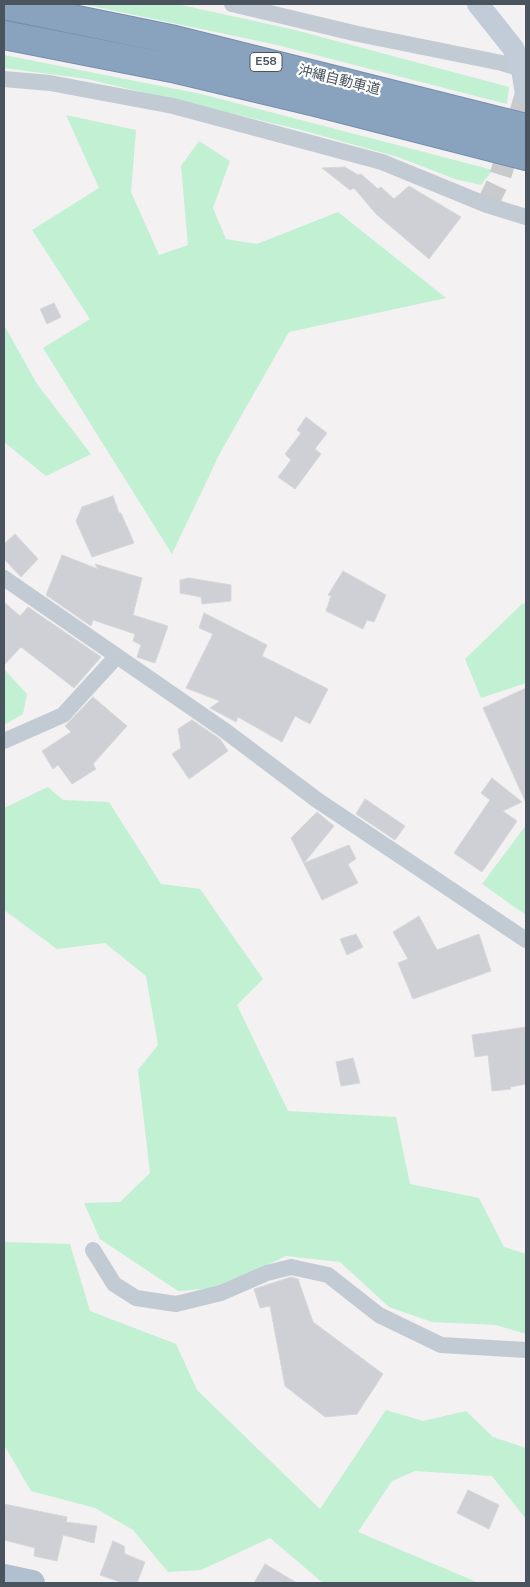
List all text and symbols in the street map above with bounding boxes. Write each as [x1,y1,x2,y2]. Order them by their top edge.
road number: E58 [250,52,282,72]
street label: 沖縄自動車道 [296,63,382,99]

